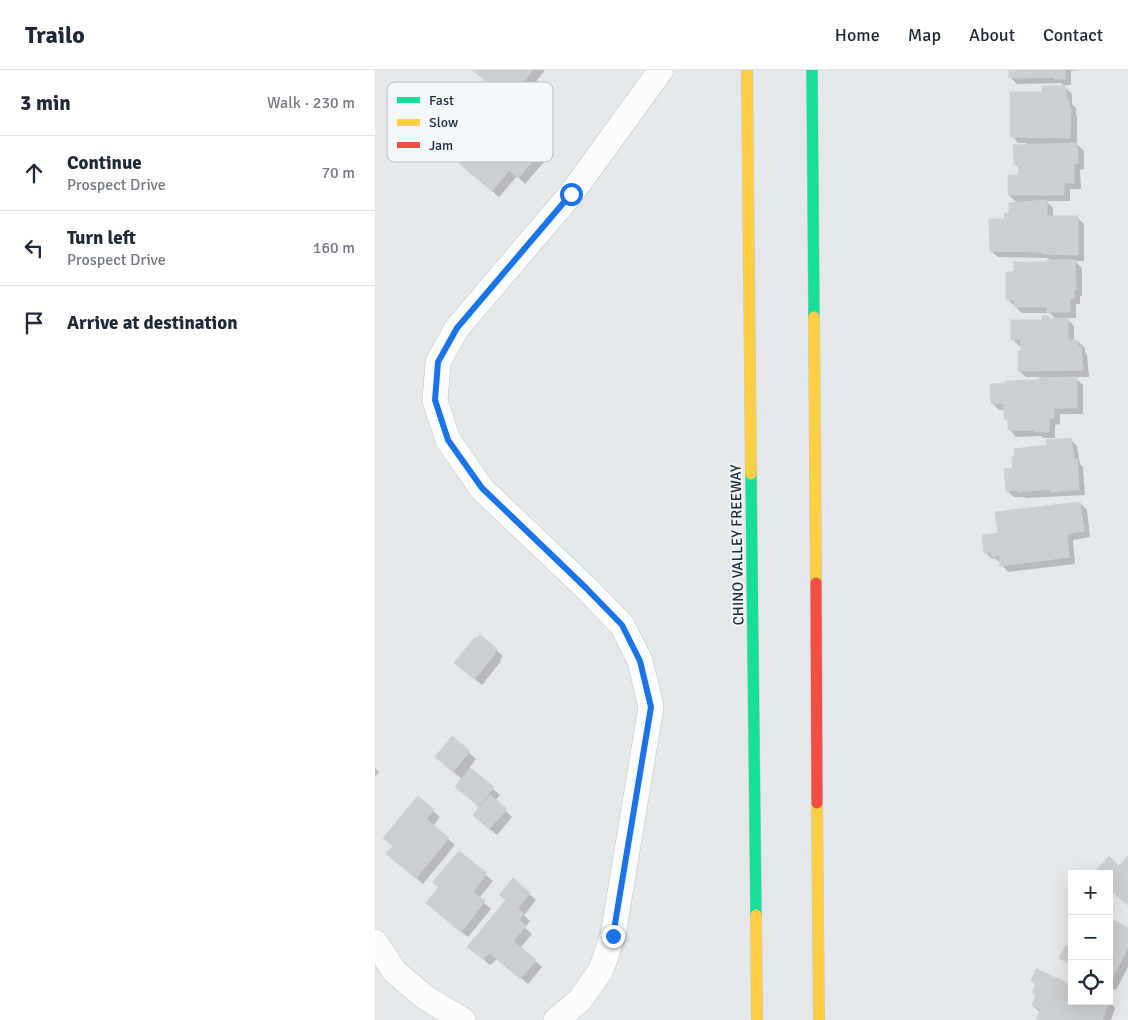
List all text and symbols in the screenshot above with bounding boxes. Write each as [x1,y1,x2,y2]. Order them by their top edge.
text: Trailo [25,20,85,50]
text: Home [835,24,880,46]
text: Map [908,24,941,46]
text: About [969,24,1015,46]
text: Contact [1043,24,1103,46]
legend [387,82,553,162]
text: 3 min [20,90,71,116]
text: Fast [429,92,454,109]
text: Walk · 230 m [267,93,355,113]
text: Slow [429,114,458,131]
text: Jam [429,137,453,154]
text: Continue [67,151,142,175]
icon: ahead [20,159,48,187]
text: 70 m [321,163,355,183]
text: Prospect Drive [67,175,166,195]
route start [560,183,583,206]
text: Turn left [67,226,136,250]
icon: left [20,234,48,262]
text: 160 m [313,238,355,258]
text: Prospect Drive [67,250,166,270]
icon: arrive [20,309,48,337]
text: Arrive at destination [67,311,238,335]
street label: CHINO VALLEY FREEWAY [727,464,747,626]
map controls [1068,870,1113,1005]
button: + [1068,870,1113,915]
button: − [1068,915,1113,960]
route end [602,925,625,948]
button: locate [1068,960,1113,1005]

